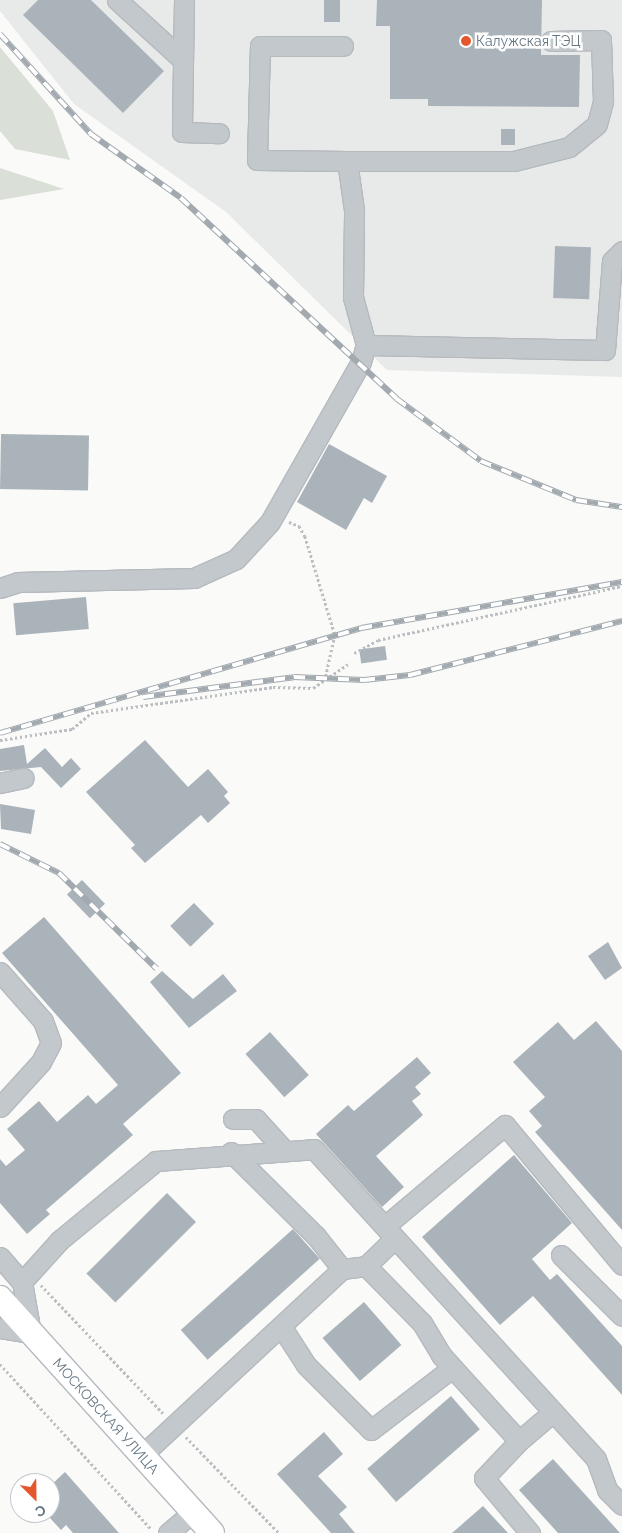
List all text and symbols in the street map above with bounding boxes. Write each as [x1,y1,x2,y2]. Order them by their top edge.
place label: Калужская ТЭЦ [476,33,581,49]
marker: Калужская ТЭЦ [460,35,472,47]
street label: МОСКОВСКАЯ УЛИЦА [50,1355,162,1477]
north arrow [10,1473,60,1523]
text: С [33,1502,48,1520]

